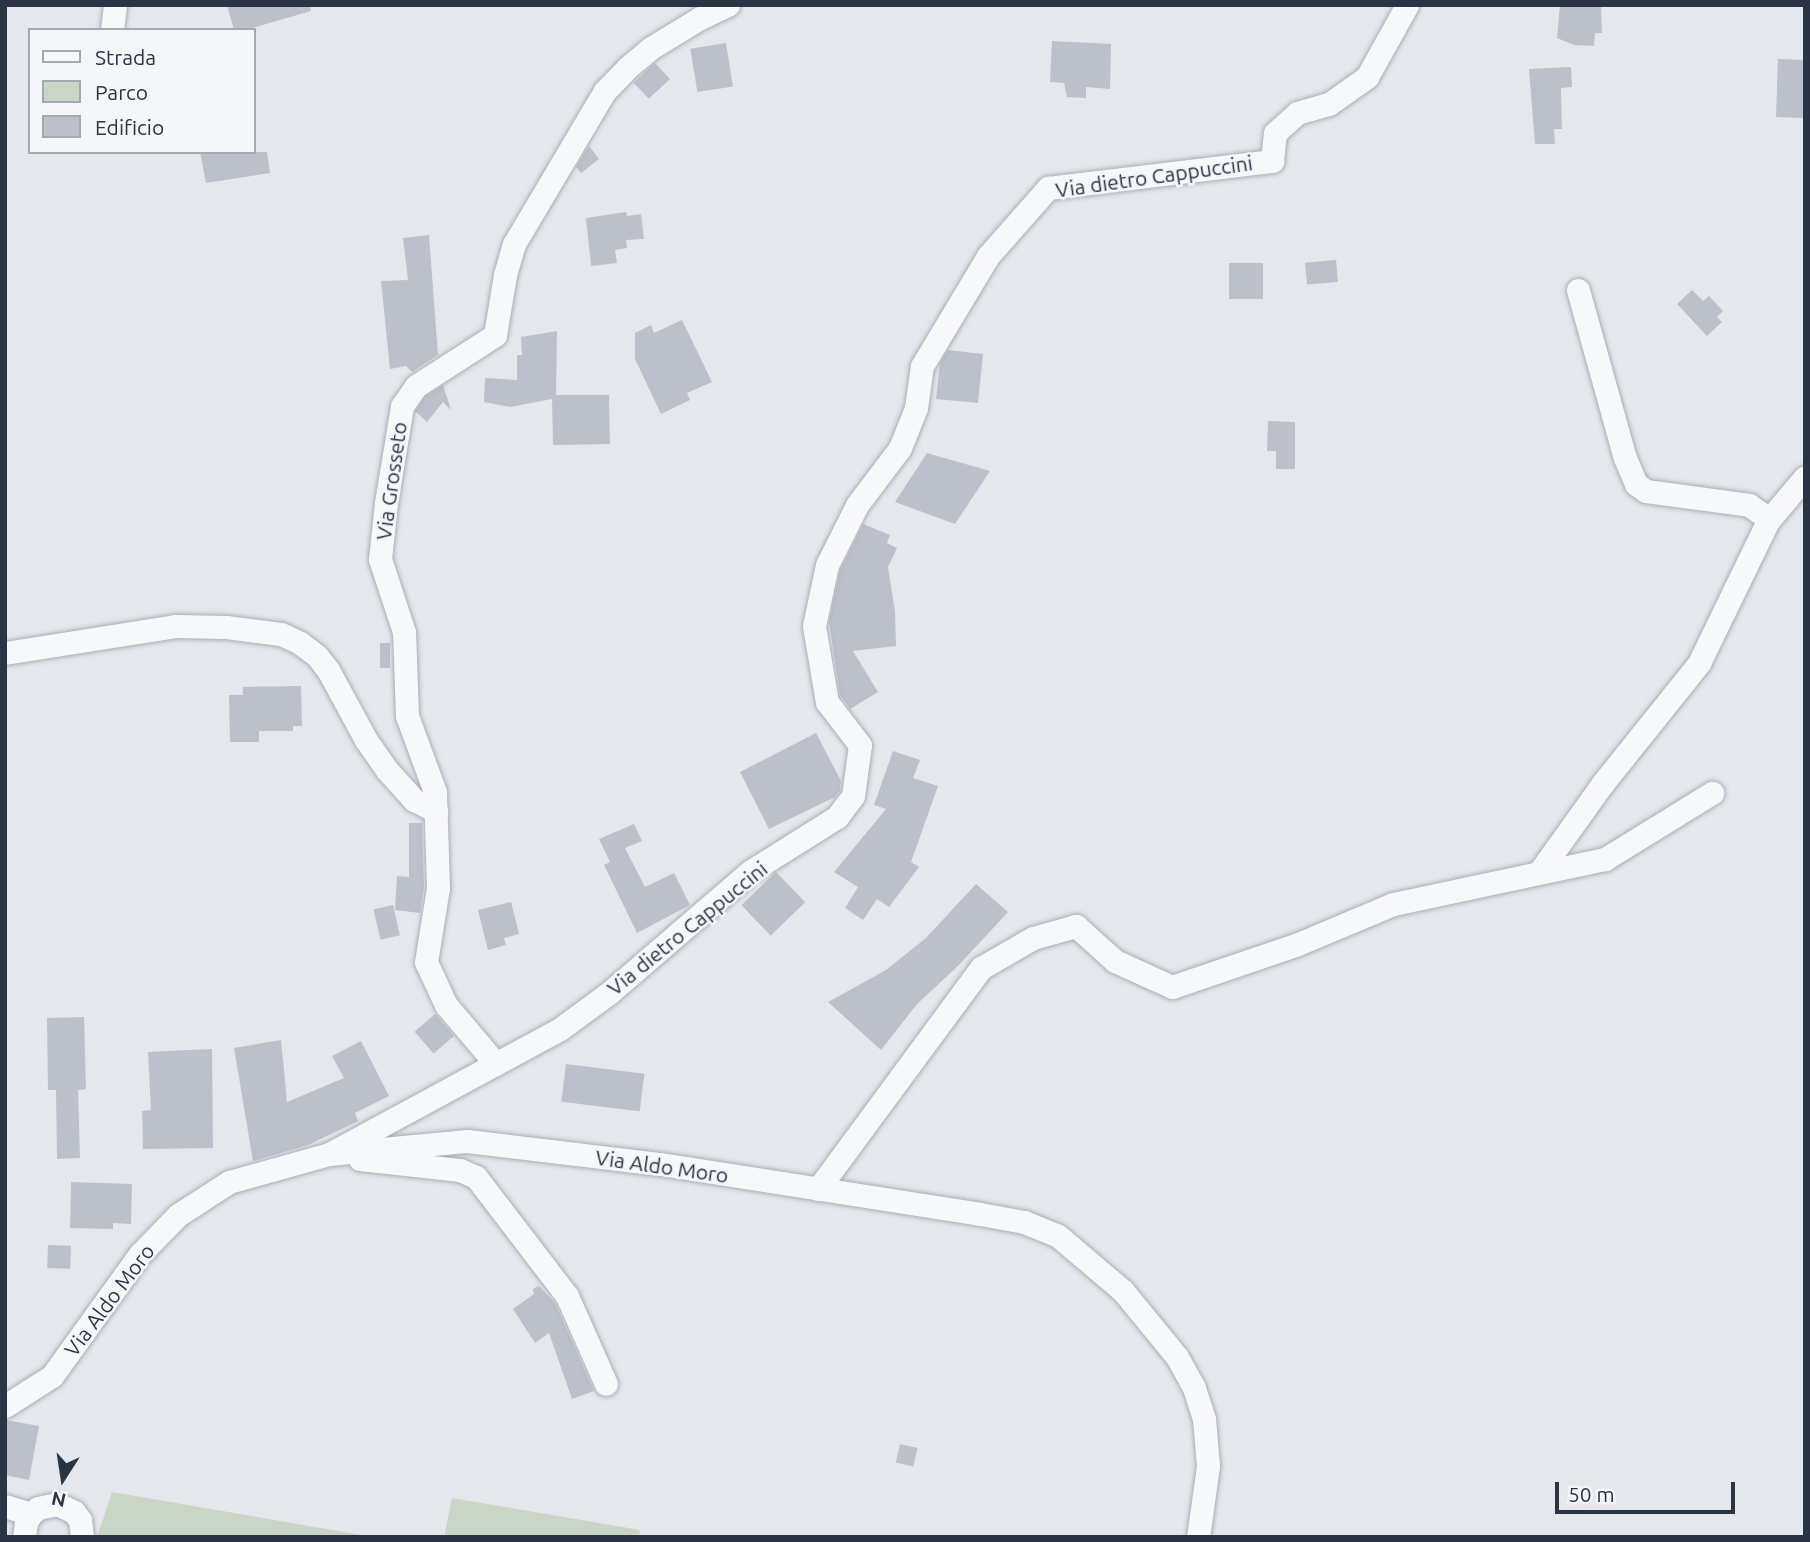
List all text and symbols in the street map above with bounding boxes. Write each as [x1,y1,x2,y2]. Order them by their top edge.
legend [28,28,256,154]
text: Strada [95,45,156,69]
text: Parco [95,80,148,104]
text: Edificio [95,115,164,139]
street label: Via dietro Cappuccini [1054,150,1254,202]
street label: Via Grosseto [370,420,412,542]
street label: Via dietro Cappuccini [602,856,772,1000]
street label: Via Aldo Moro [594,1144,730,1188]
street label: Via Aldo Moro [59,1239,159,1361]
north arrow [28,1444,98,1514]
scale bar [1558,1468,1738,1512]
text: 50 m [1568,1482,1615,1506]
text: N [49,1487,68,1512]

